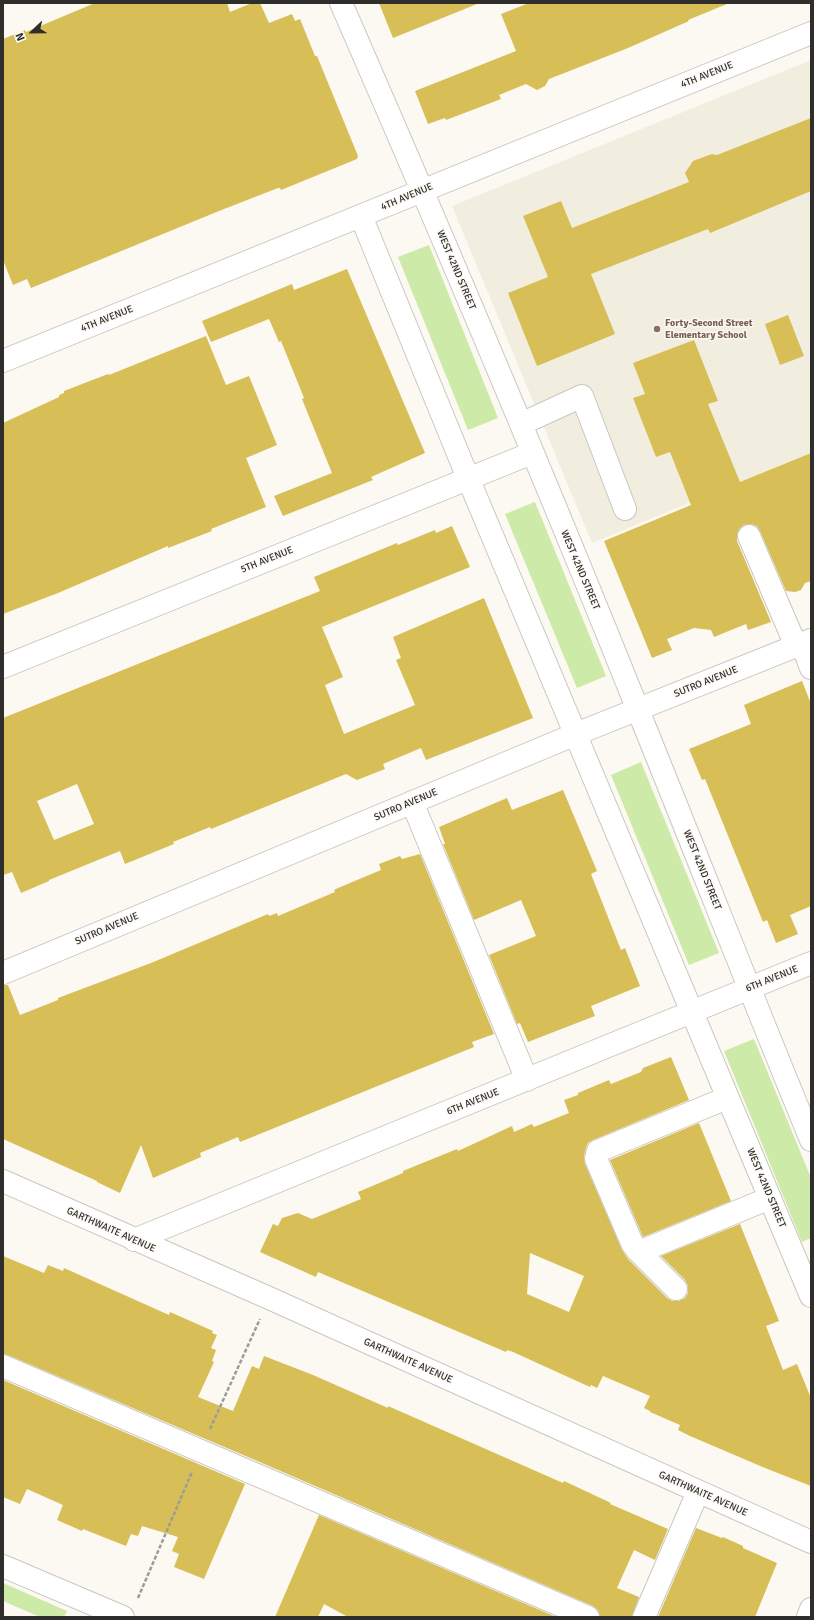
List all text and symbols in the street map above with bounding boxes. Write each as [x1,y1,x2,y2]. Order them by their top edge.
north arrow [12,12,52,52]
text: N [13,31,28,43]
street label: 4TH AVENUE [679,59,735,91]
street label: 4TH AVENUE [379,181,435,213]
street label: WEST 42ND STREET [434,228,478,312]
street label: 4TH AVENUE [79,303,135,335]
place label: Forty-Second Street Elementary School [665,317,752,340]
marker: Forty-Second Street Elementary School [652,324,662,334]
street label: WEST 42ND STREET [558,528,602,612]
street label: 5TH AVENUE [239,544,295,576]
street label: SUTRO AVENUE [672,664,740,700]
street label: SUTRO AVENUE [372,786,440,824]
street label: WEST 42ND STREET [680,828,724,912]
street label: SUTRO AVENUE [73,910,141,948]
street label: 6TH AVENUE [744,963,800,995]
street label: 6TH AVENUE [445,1086,501,1118]
street label: WEST 42ND STREET [744,1146,788,1230]
street label: GARTHWAITE AVENUE [65,1205,157,1255]
street label: GARTHWAITE AVENUE [362,1336,454,1386]
street label: GARTHWAITE AVENUE [657,1469,749,1519]

